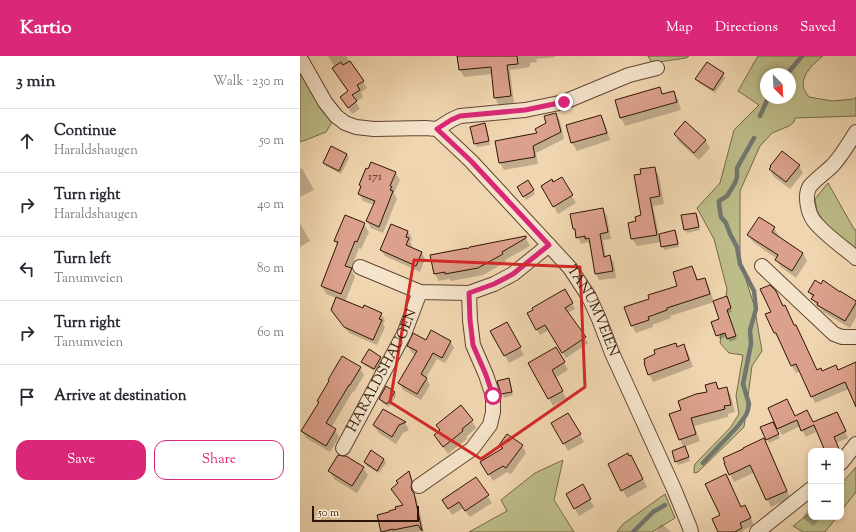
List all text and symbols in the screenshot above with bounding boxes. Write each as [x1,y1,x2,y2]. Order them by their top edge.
text: Kartio [20,15,72,42]
text: Map [666,18,693,38]
text: Directions [715,18,778,38]
text: Saved [800,18,836,38]
north arrow [760,68,796,104]
text: 3 min [16,70,55,94]
text: Walk · 230 m [213,73,284,91]
route end [555,93,573,111]
text: Continue [54,121,116,142]
icon: ahead [16,130,38,152]
text: 50 m [259,132,284,150]
text: Haraldshaugen [54,142,138,160]
house number: 171 [368,168,382,186]
text: Turn right [54,185,120,206]
icon: right [16,194,38,216]
text: 40 m [257,196,284,214]
text: Haraldshaugen [54,206,138,224]
text: Turn left [54,249,111,270]
icon: left [16,258,38,280]
text: 80 m [257,260,284,278]
street label: TANUMVEIEN [561,262,623,360]
text: Tanumveien [54,270,123,288]
street label: HARALDSHAUGEN [343,306,422,436]
text: Turn right [54,313,120,334]
icon: right [16,322,38,344]
text: 60 m [257,324,284,342]
text: Tanumveien [54,334,123,352]
icon: arrive [16,386,38,408]
text: Arrive at destination [54,386,187,407]
route start [484,387,502,405]
button: Save [16,440,146,480]
button: Share [154,440,284,480]
map controls [808,448,844,520]
button: + [808,448,844,484]
button: − [808,484,844,520]
scale bar [312,504,419,523]
text: 50 m [318,505,339,521]

